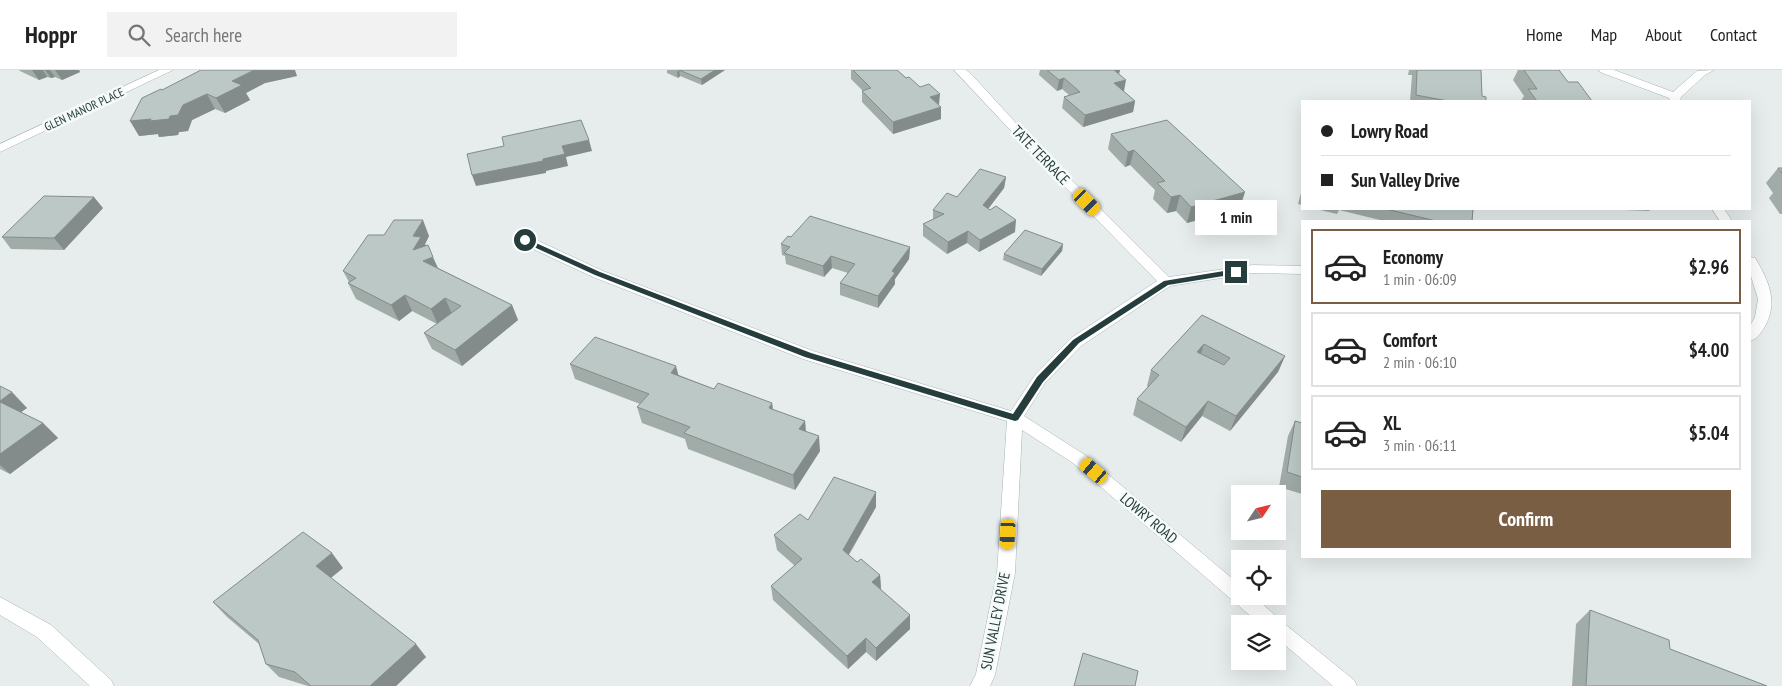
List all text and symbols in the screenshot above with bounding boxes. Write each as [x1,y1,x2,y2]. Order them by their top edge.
search box [107,12,457,57]
text: Hoppr [25,19,77,50]
icon: search [125,21,153,49]
text: Search here [165,23,242,47]
text: Home [1526,23,1563,46]
text: Map [1591,23,1617,46]
text: About [1645,23,1682,46]
text: Contact [1710,23,1757,46]
street label: GLEN MANOR PLACE [42,84,126,134]
text: Lowry Road [1351,119,1428,143]
street label: TATE TERRACE [1008,121,1074,189]
text: Sun Valley Drive [1351,168,1460,192]
car [1071,186,1102,218]
callout: 1 min [1195,200,1277,234]
text: 1 min [1220,207,1252,227]
route start [514,229,536,251]
icon: car [1323,244,1368,289]
text: Economy [1383,245,1443,269]
text: $2.96 [1689,255,1729,279]
route end [1225,261,1247,283]
text: 1 min · 06:09 [1383,269,1457,289]
icon: car [1323,327,1368,372]
text: Comfort [1383,328,1437,352]
text: $4.00 [1689,338,1729,362]
text: 2 min · 06:10 [1383,352,1457,372]
icon: car [1323,410,1368,455]
text: XL [1383,411,1401,435]
text: $5.04 [1689,421,1729,445]
text: 3 min · 06:11 [1383,435,1457,455]
car [1077,456,1110,486]
north arrow [1231,485,1286,540]
map controls [1231,485,1286,670]
street label: LOWRY ROAD [1116,488,1182,548]
button: Confirm [1321,490,1731,548]
car [999,519,1016,549]
button: locate [1231,550,1286,605]
street label: SUN VALLEY DRIVE [976,571,1014,671]
button: layers [1231,615,1286,670]

